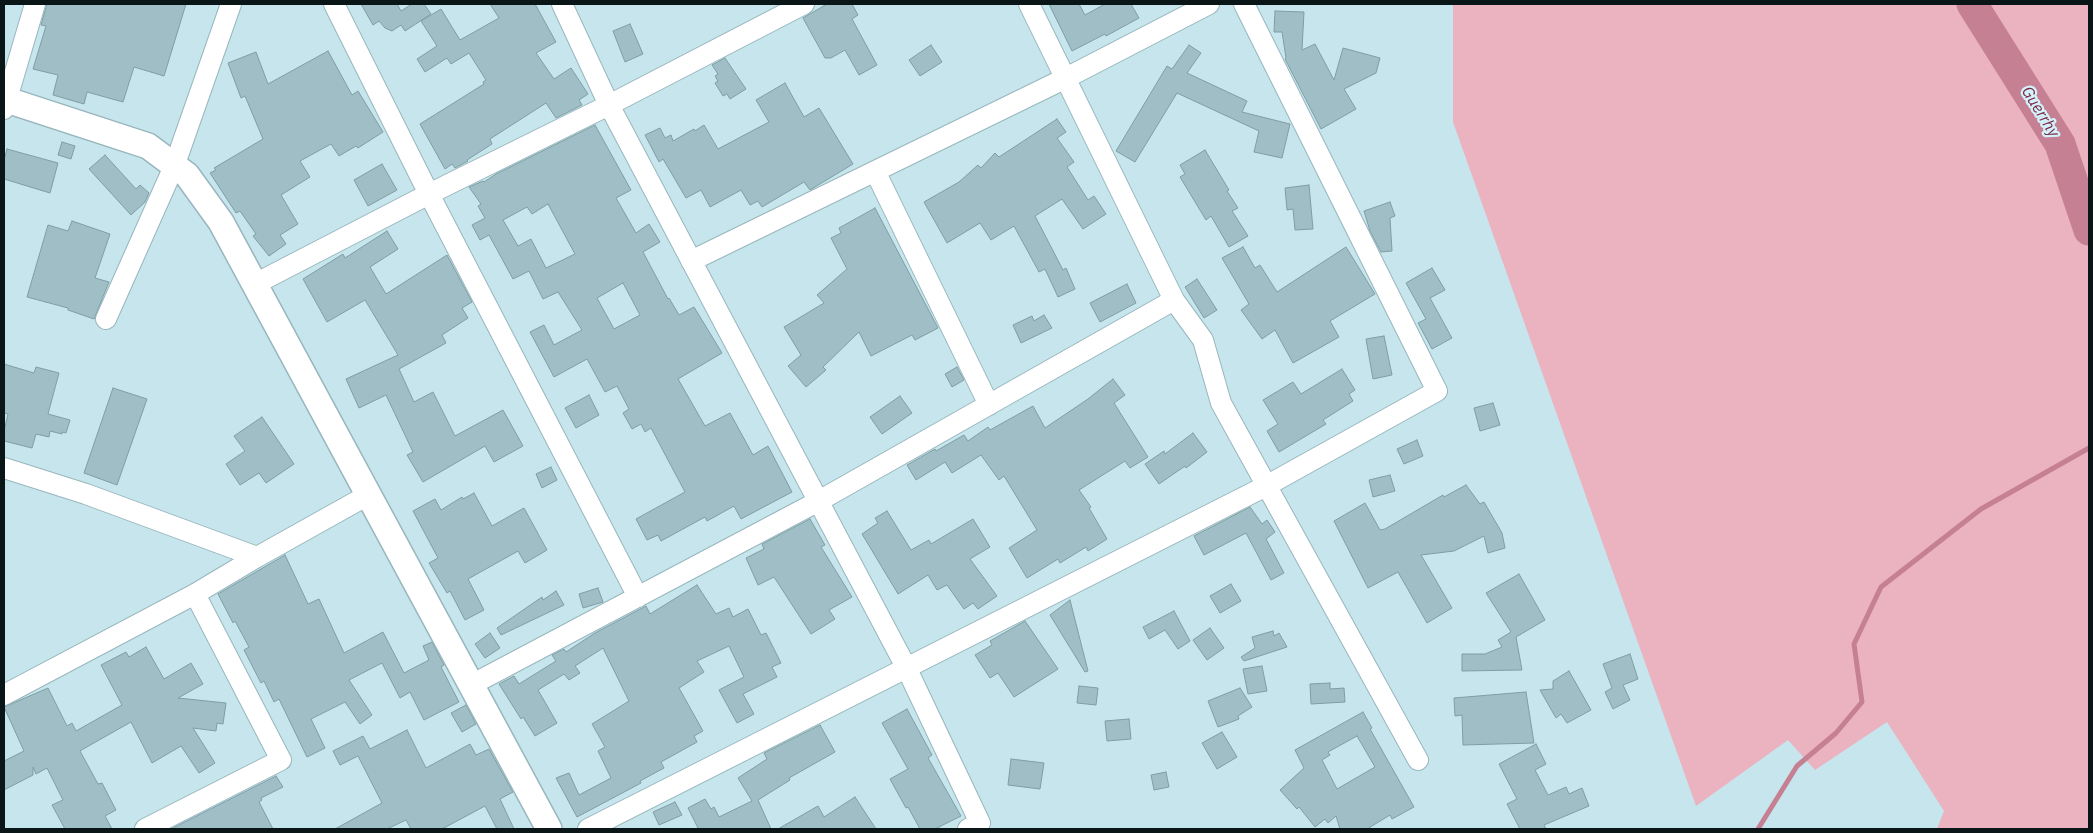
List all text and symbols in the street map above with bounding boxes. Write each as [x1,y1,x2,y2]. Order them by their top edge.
water label: Guerrhy [2017,83,2063,141]

